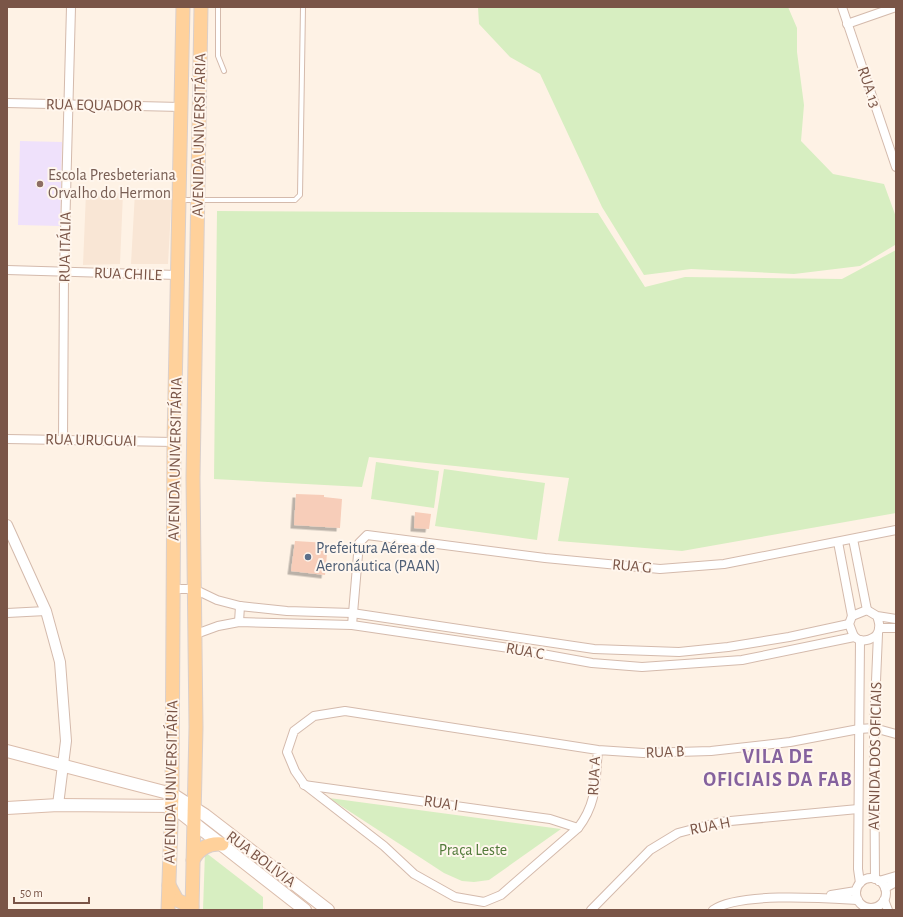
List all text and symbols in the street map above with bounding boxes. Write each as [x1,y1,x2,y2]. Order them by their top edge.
street label: AVENIDA UNIVERSITÁRIA [188,53,208,217]
street label: RUA 13 [855,64,883,110]
street label: RUA EQUADOR [46,96,142,115]
place label: Escola Presbeteriana Orvalho do Hermon [48,167,176,201]
marker: Escola Presbeteriana Orvalho do Hermon [35,179,45,189]
street label: RUA ITÁLIA [54,212,74,282]
street label: RUA CHILE [94,265,163,283]
street label: AVENIDA UNIVERSITÁRIA [164,377,184,541]
street label: RUA URUGUAI [45,431,137,449]
place label: Prefeitura Aérea de Aeronáutica (PAAN) [316,540,440,574]
marker: Prefeitura Aérea de Aeronáutica (PAAN) [303,552,313,562]
street label: RUA G [611,556,653,576]
street label: RUA C [505,640,545,662]
street label: AVENIDA DOS OFICIAIS [866,682,884,830]
street label: AVENIDA UNIVERSITÁRIA [160,700,180,864]
street label: RUA B [645,743,685,761]
district label: VILA DE OFICIAIS DA FAB [703,747,853,790]
street label: RUA A [585,756,603,796]
street label: RUA I [423,793,459,813]
street label: RUA H [688,814,732,838]
street label: RUA BOLÍVIA [223,826,300,890]
park label: Praça Leste [439,842,507,858]
scale bar [14,879,89,905]
text: 50 m [20,887,43,899]

